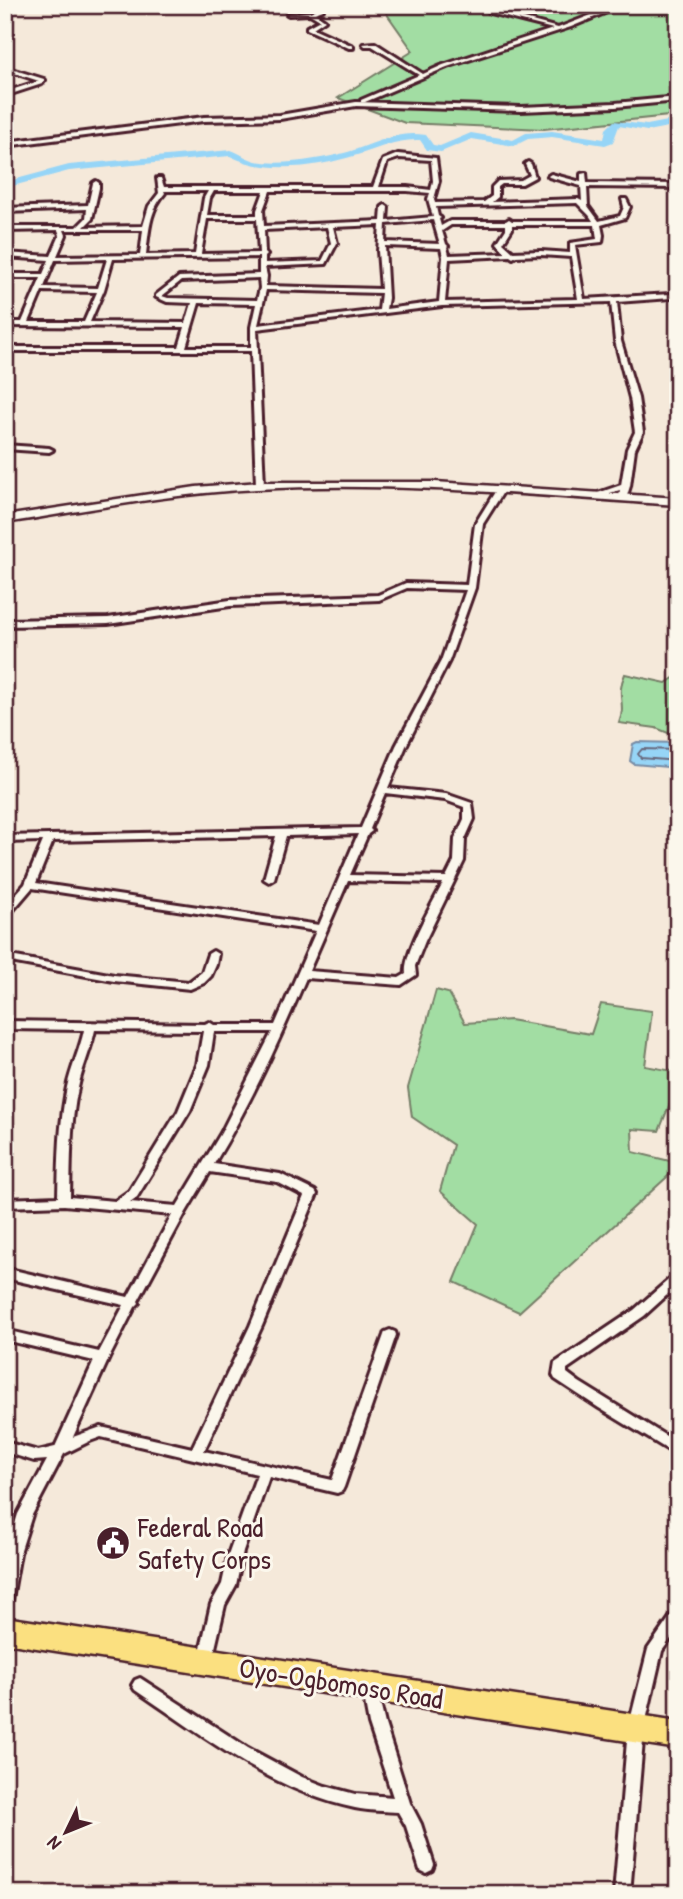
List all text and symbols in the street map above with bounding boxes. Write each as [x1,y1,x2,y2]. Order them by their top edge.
place label: Federal Road Safety Corps [137,1508,271,1578]
public building icon: Federal Road Safety Corps [94,1524,132,1562]
street label: Oyo-Ogbomoso Road [237,1648,446,1718]
north arrow [32,1798,102,1868]
text: N [41,1831,67,1856]

